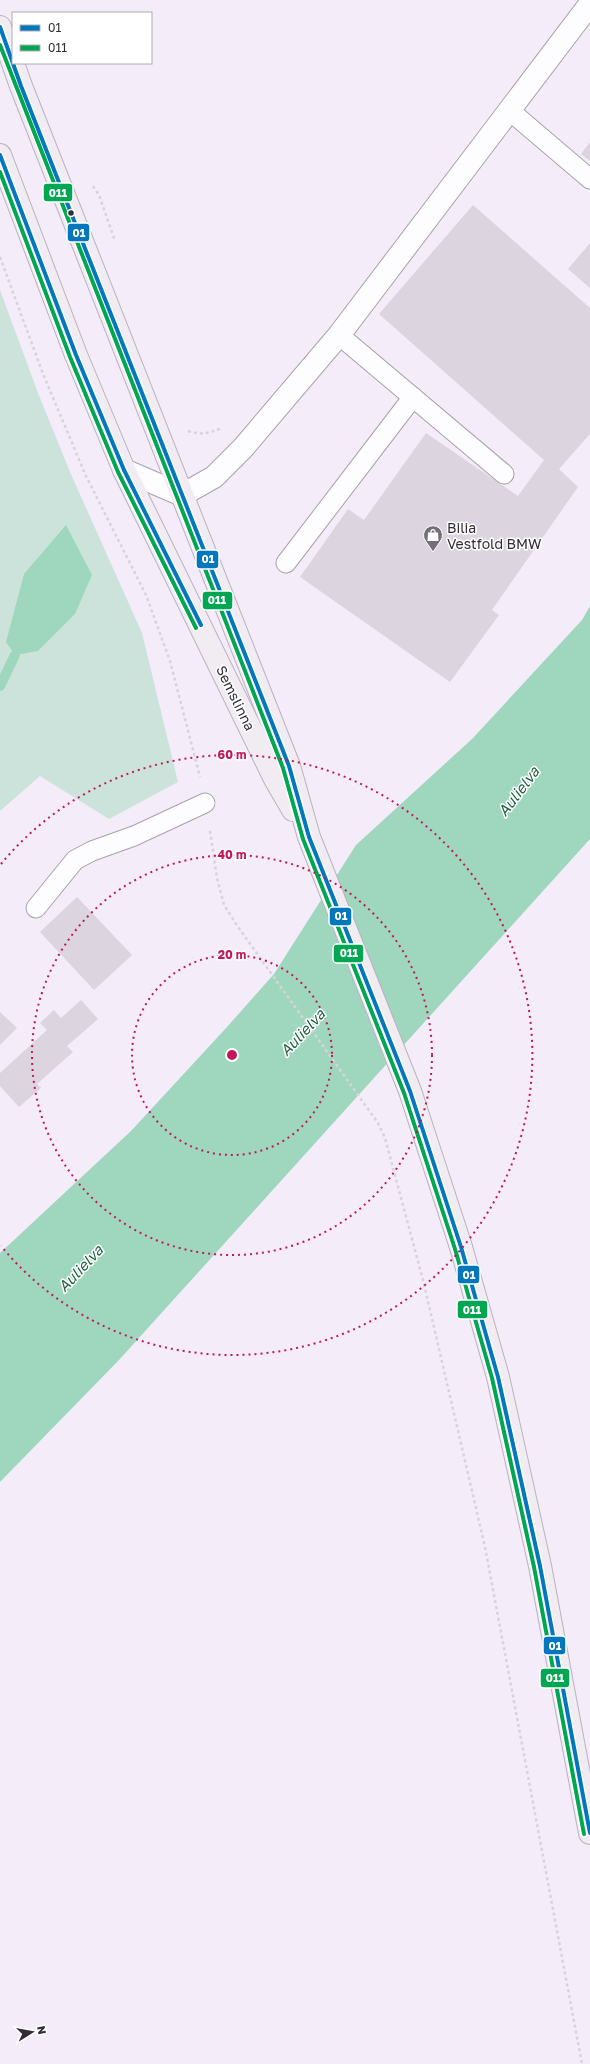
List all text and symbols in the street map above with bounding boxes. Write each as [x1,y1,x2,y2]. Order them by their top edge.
legend [12,12,152,64]
text: 01 [48,20,61,35]
text: 011 [48,40,67,55]
line badge: 011 [43,183,73,202]
text: 011 [49,186,68,199]
unlabelled marker [66,208,76,218]
line badge: 01 [67,223,90,242]
text: 01 [73,226,86,239]
place label: Bilia Vestfold BMW [447,519,542,552]
shop icon: Bilia Vestfold BMW [422,524,444,552]
line badge: 01 [196,550,219,569]
text: 01 [202,552,215,565]
line badge: 011 [202,591,233,610]
text: 011 [208,593,227,606]
street label: Semslinna [213,663,259,733]
text: 60 m [218,747,246,762]
water label: Aulielva [494,762,543,819]
text: 40 m [218,847,246,862]
line badge: 01 [329,907,352,926]
text: 01 [335,909,348,922]
line badge: 011 [333,944,364,963]
text: 011 [340,946,359,959]
text: 20 m [218,947,246,962]
water label: Aulielva [276,1005,328,1059]
centre of rings [225,1048,239,1062]
water label: Aulielva [54,1241,106,1295]
line badge: 01 [457,1265,480,1284]
text: 01 [463,1268,476,1281]
line badge: 011 [457,1300,488,1319]
text: 011 [463,1303,482,1316]
line badge: 01 [543,1636,566,1655]
text: 01 [549,1639,562,1652]
line badge: 011 [540,1668,570,1688]
text: 011 [546,1671,565,1684]
north arrow [12,2012,52,2052]
text: N [35,2025,49,2035]

